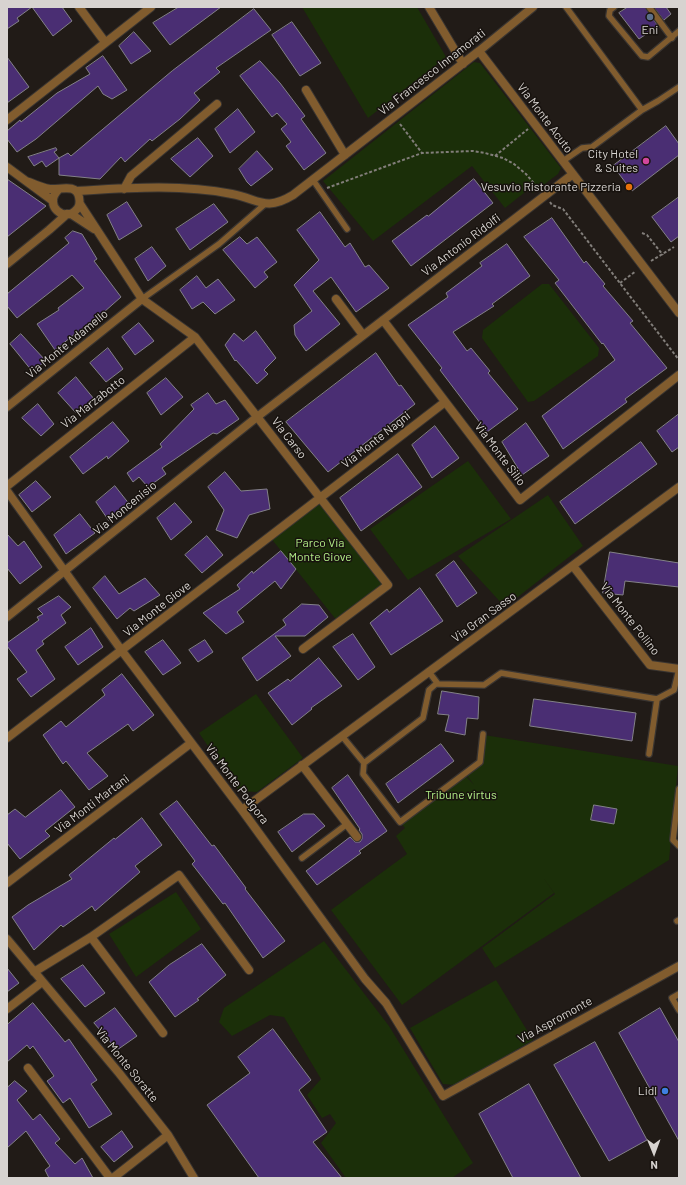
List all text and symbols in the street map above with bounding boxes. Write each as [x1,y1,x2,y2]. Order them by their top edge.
marker: Eni [645,12,655,22]
place label: Eni [642,23,658,37]
street label: Via Francesco Innamorati [376,26,488,118]
street label: Via Monte Acuto [514,80,576,156]
place label: City Hotel & Suites [588,147,638,175]
marker: City Hotel & Suites [641,156,651,166]
place label: Vesuvio Ristorante Pizzeria [481,180,621,194]
marker: Vesuvio Ristorante Pizzeria [624,182,634,192]
street label: Via Antonio Ridolfi [419,211,503,279]
street label: Via Monte Adamello [23,307,111,381]
street label: Via Marzabotto [58,373,128,431]
street label: Via Monte Nagni [339,409,413,471]
street label: Via Carso [268,414,310,462]
street label: Via Monte Silio [471,419,529,489]
street label: Via Moncenisio [90,478,160,538]
park label: Parco Via Monte Giove [288,536,352,564]
street label: Via Monte Giove [120,578,194,640]
street label: Via Monte Pollino [597,580,663,658]
street label: Via Gran Sasso [449,589,519,645]
street label: Via Monte Podgora [202,741,272,827]
street label: Via Monti Martani [52,771,132,837]
park label: Tribune virtus [425,788,497,802]
street label: Via Aspromonte [515,994,595,1046]
street label: Via Monte Soratte [92,1025,162,1105]
place label: Lidl [638,1084,657,1098]
marker: Lidl [660,1086,670,1096]
north arrow [634,1133,674,1173]
text: N [650,1159,658,1172]

